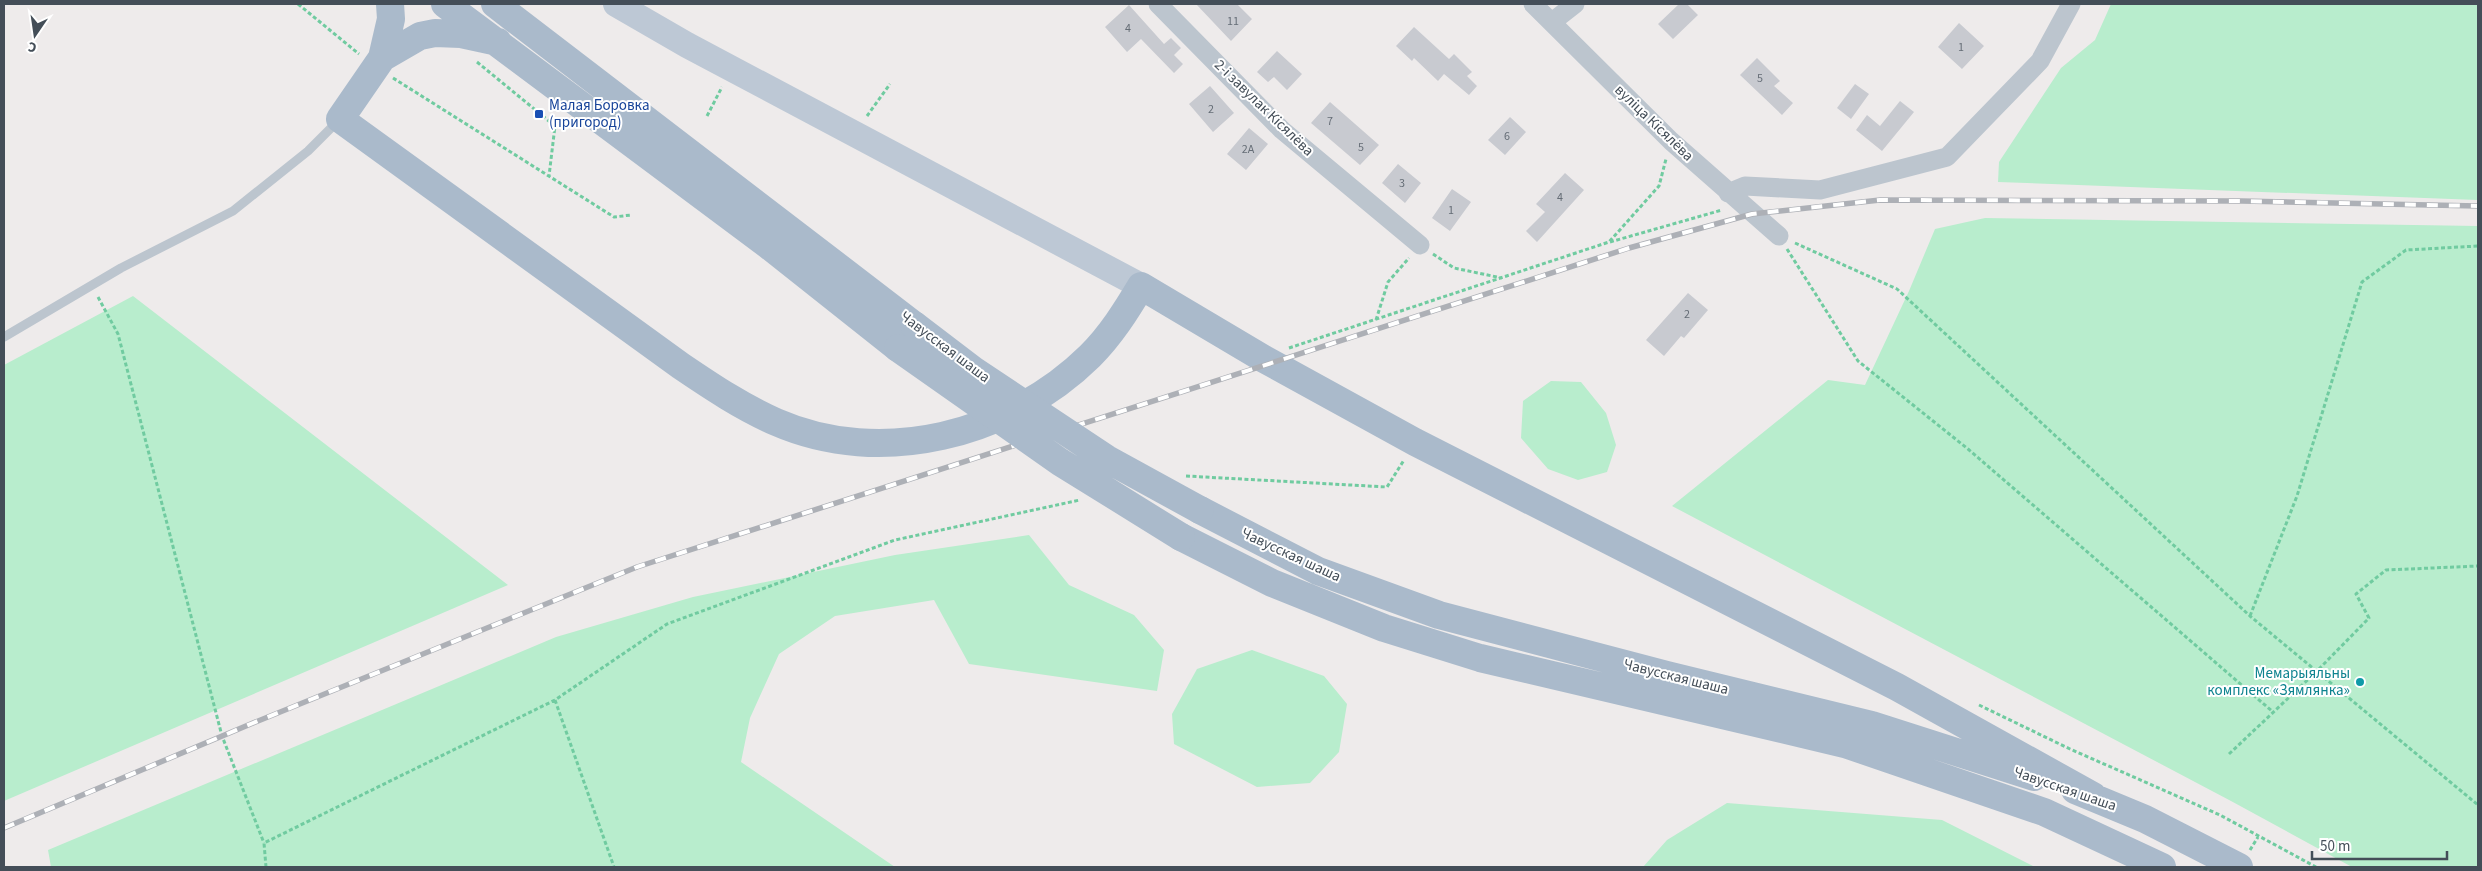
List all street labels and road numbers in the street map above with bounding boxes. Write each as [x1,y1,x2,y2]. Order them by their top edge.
street label: 2-і завулак Кісялёва [1211,56,1317,160]
street label: вуліца Кісялёва [1610,80,1698,166]
street label: Чавусская шаша [896,306,994,388]
street label: Чавусская шаша [1238,523,1344,587]
street label: Чавусская шаша [1621,654,1731,700]
street label: Чавусская шаша [2011,762,2119,816]

